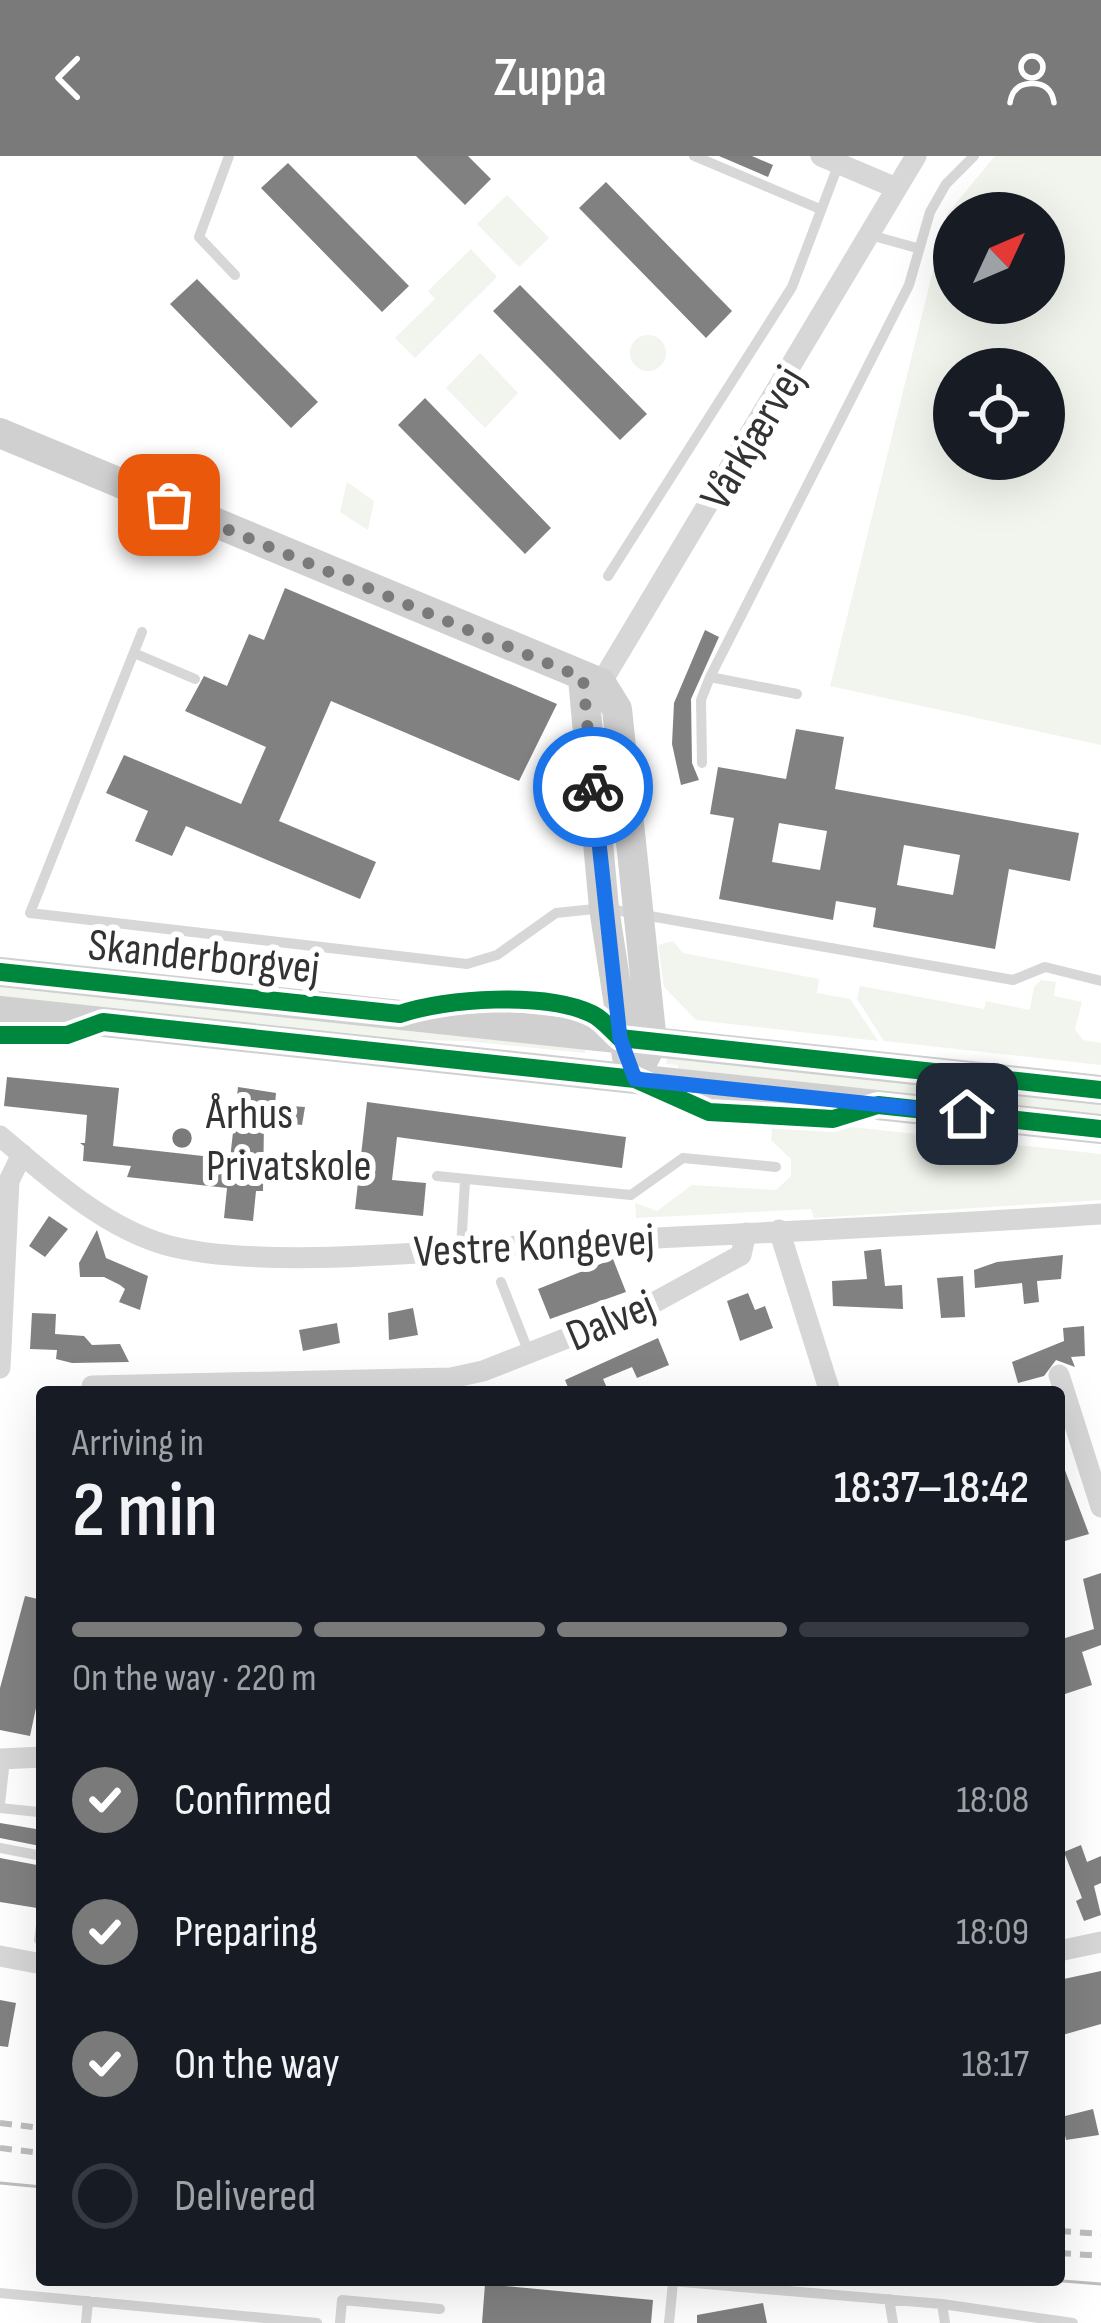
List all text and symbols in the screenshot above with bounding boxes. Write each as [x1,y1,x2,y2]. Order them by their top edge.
icon: back [36,45,102,111]
icon: person [999,45,1065,111]
text: Zuppa [494,46,607,111]
north arrow [933,192,1065,324]
map controls [933,192,1065,480]
button: locate [933,348,1065,480]
street label: Vårkjærvej [689,356,817,520]
pin [118,454,220,556]
icon: bag [136,472,202,538]
courier [533,727,653,847]
icon: bike [560,754,626,820]
street label: Skanderborgvej [85,918,322,997]
pin [916,1063,1018,1165]
icon: home [934,1081,1000,1147]
place label: Århus Privatskole [205,1087,372,1194]
marker: Århus Privatskole [169,1125,195,1151]
street label: Vestre Kongevej [413,1213,656,1280]
street label: Dalvej [558,1278,663,1364]
text: Arriving in [72,1420,204,1467]
text: 18:37–18:42 [834,1461,1029,1516]
text: 2 min [72,1465,218,1558]
text: On the way · 220 m [72,1655,317,1702]
icon: check [72,1767,138,1833]
text: Confirmed [174,1773,332,1828]
text: 18:08 [956,1777,1029,1824]
icon: check [72,1899,138,1965]
text: Preparing [174,1905,318,1960]
text: 18:09 [956,1909,1029,1956]
icon: check [72,2031,138,2097]
text: On the way [174,2037,340,2092]
text: 18:17 [962,2041,1029,2088]
text: Delivered [174,2169,316,2224]

